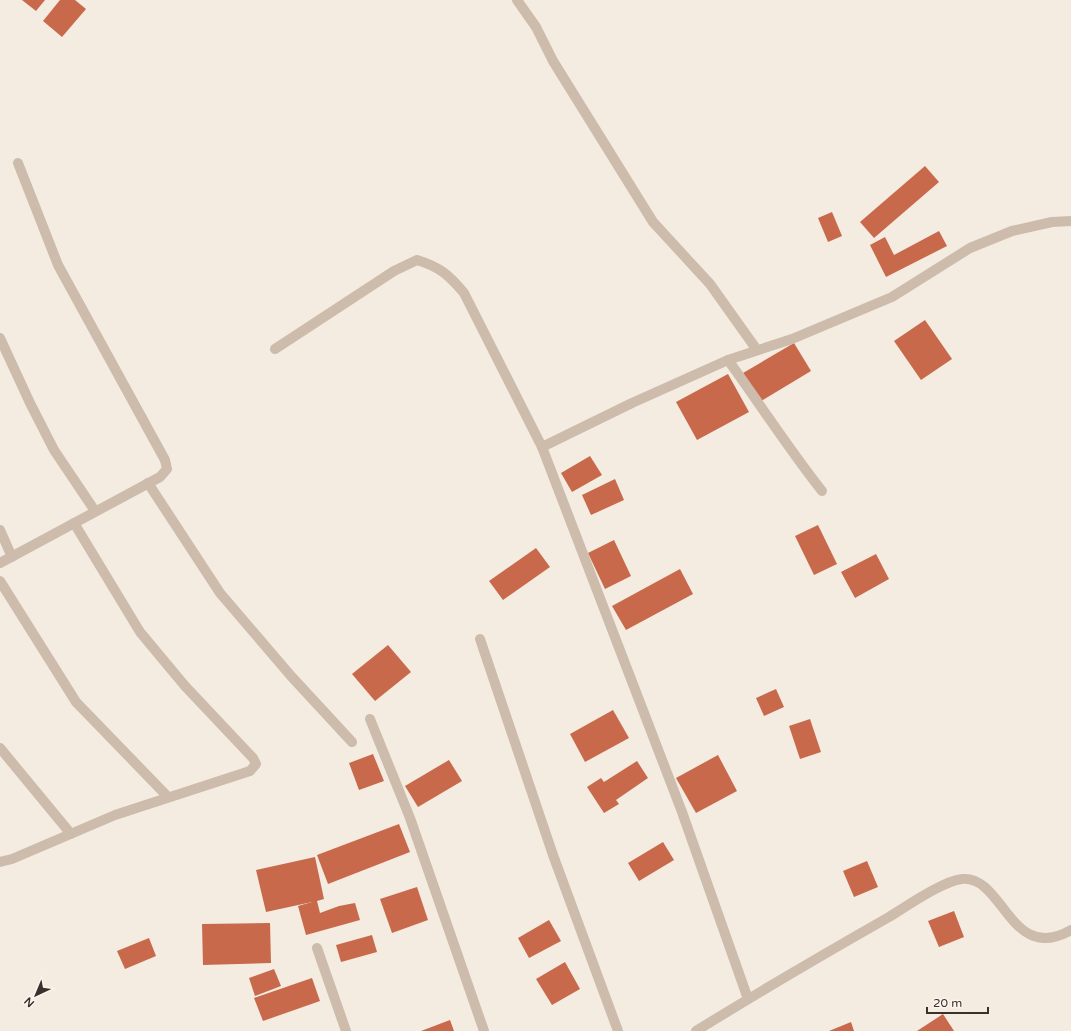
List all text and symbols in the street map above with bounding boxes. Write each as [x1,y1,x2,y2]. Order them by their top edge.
north arrow [16,975,56,1015]
scale bar [927,989,988,1015]
text: N [22,994,37,1010]
text: 20 m [933,996,962,1010]

